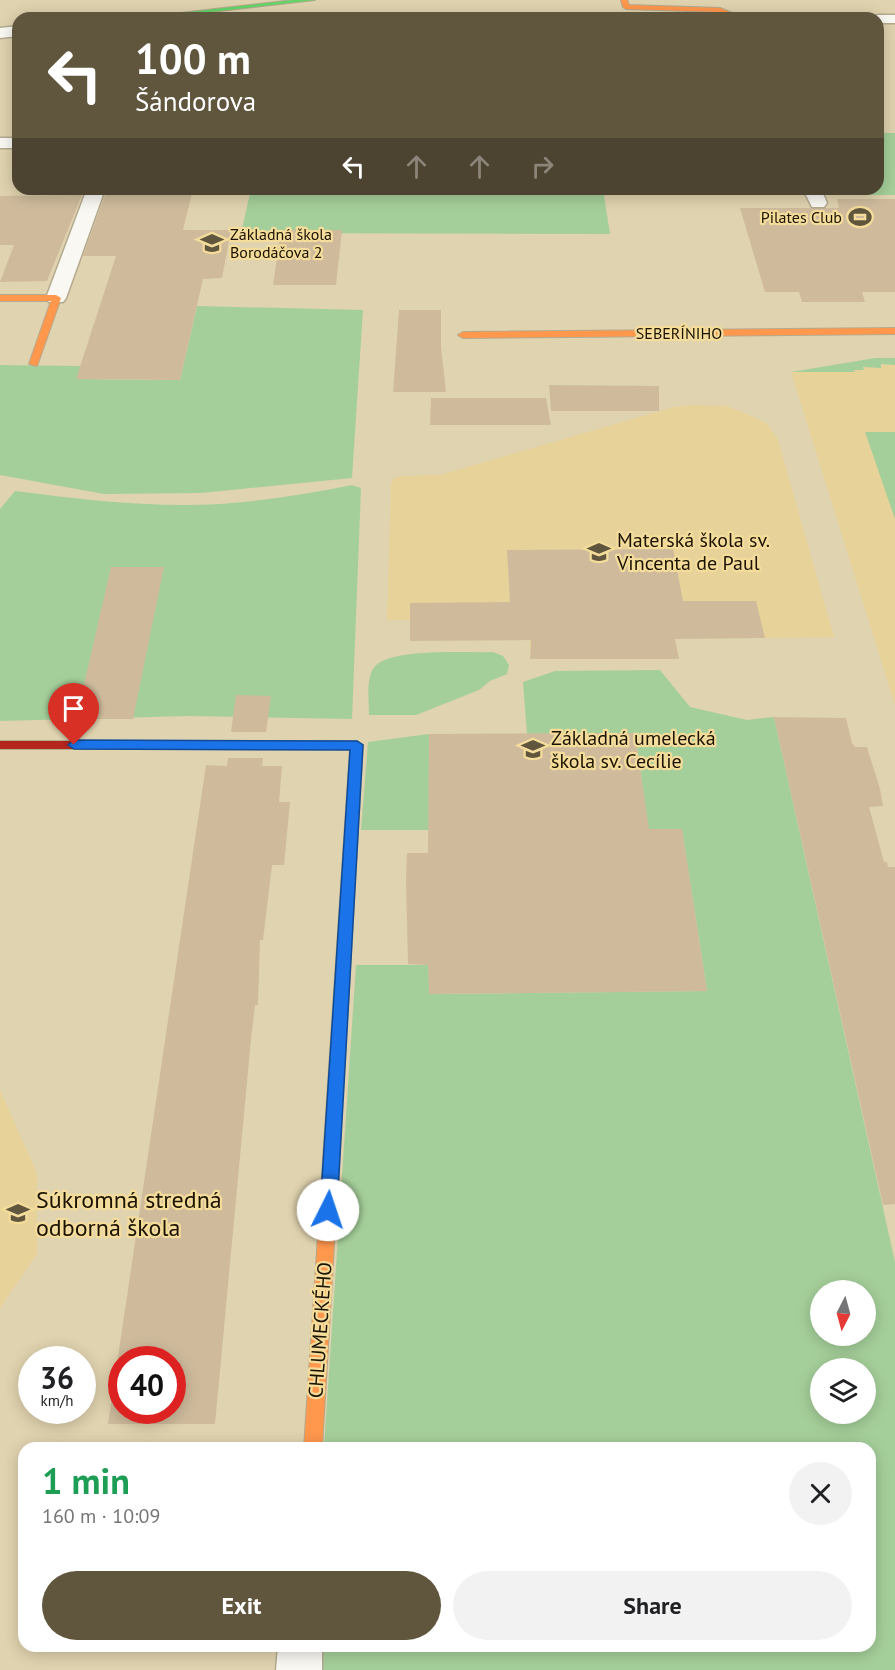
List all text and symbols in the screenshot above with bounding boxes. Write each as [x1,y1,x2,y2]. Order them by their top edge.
text: 100 m [135,31,251,86]
icon: left [36,36,114,114]
text: Šándorova [135,84,256,118]
icon: left [337,150,370,183]
icon: ahead [400,150,433,183]
icon: ahead [463,150,496,183]
icon: right [526,150,559,183]
sports icon: Pilates Club [847,204,873,230]
place label: Pilates Club [761,207,842,227]
place label: Základná škola Borodáčova 2 [230,224,332,262]
school or university icon: Základná škola Borodáčova 2 [199,230,225,256]
street label: SEBERÍNIHO [636,323,722,343]
place label: Materská škola sv. Vincenta de Paul [616,527,770,576]
school or university icon: Materská škola sv. Vincenta de Paul [586,539,612,565]
pin [48,683,99,745]
icon: arrive [57,692,90,725]
place label: Základná umelecká škola sv. Cecílie [551,725,716,774]
school or university icon: Základná umelecká škola sv. Cecílie [520,736,546,762]
position arrow [296,1178,360,1242]
place label: Súkromná stredná odborná škola [36,1184,222,1243]
school or university icon: Súkromná stredná odborná škola [5,1200,31,1226]
street label: CHLUMECKÉHO [302,1261,338,1399]
north arrow [810,1280,876,1346]
map controls [810,1280,876,1424]
speed limit sign: 40 [108,1346,186,1424]
text: 36 [40,1358,74,1397]
button: layers [810,1358,876,1424]
text: km/h [41,1391,73,1410]
text: 1 min [42,1457,130,1504]
button: close [789,1462,852,1525]
text: 160 m · 10:09 [42,1503,160,1529]
button: Exit [42,1571,441,1640]
button: Share [453,1571,852,1640]

